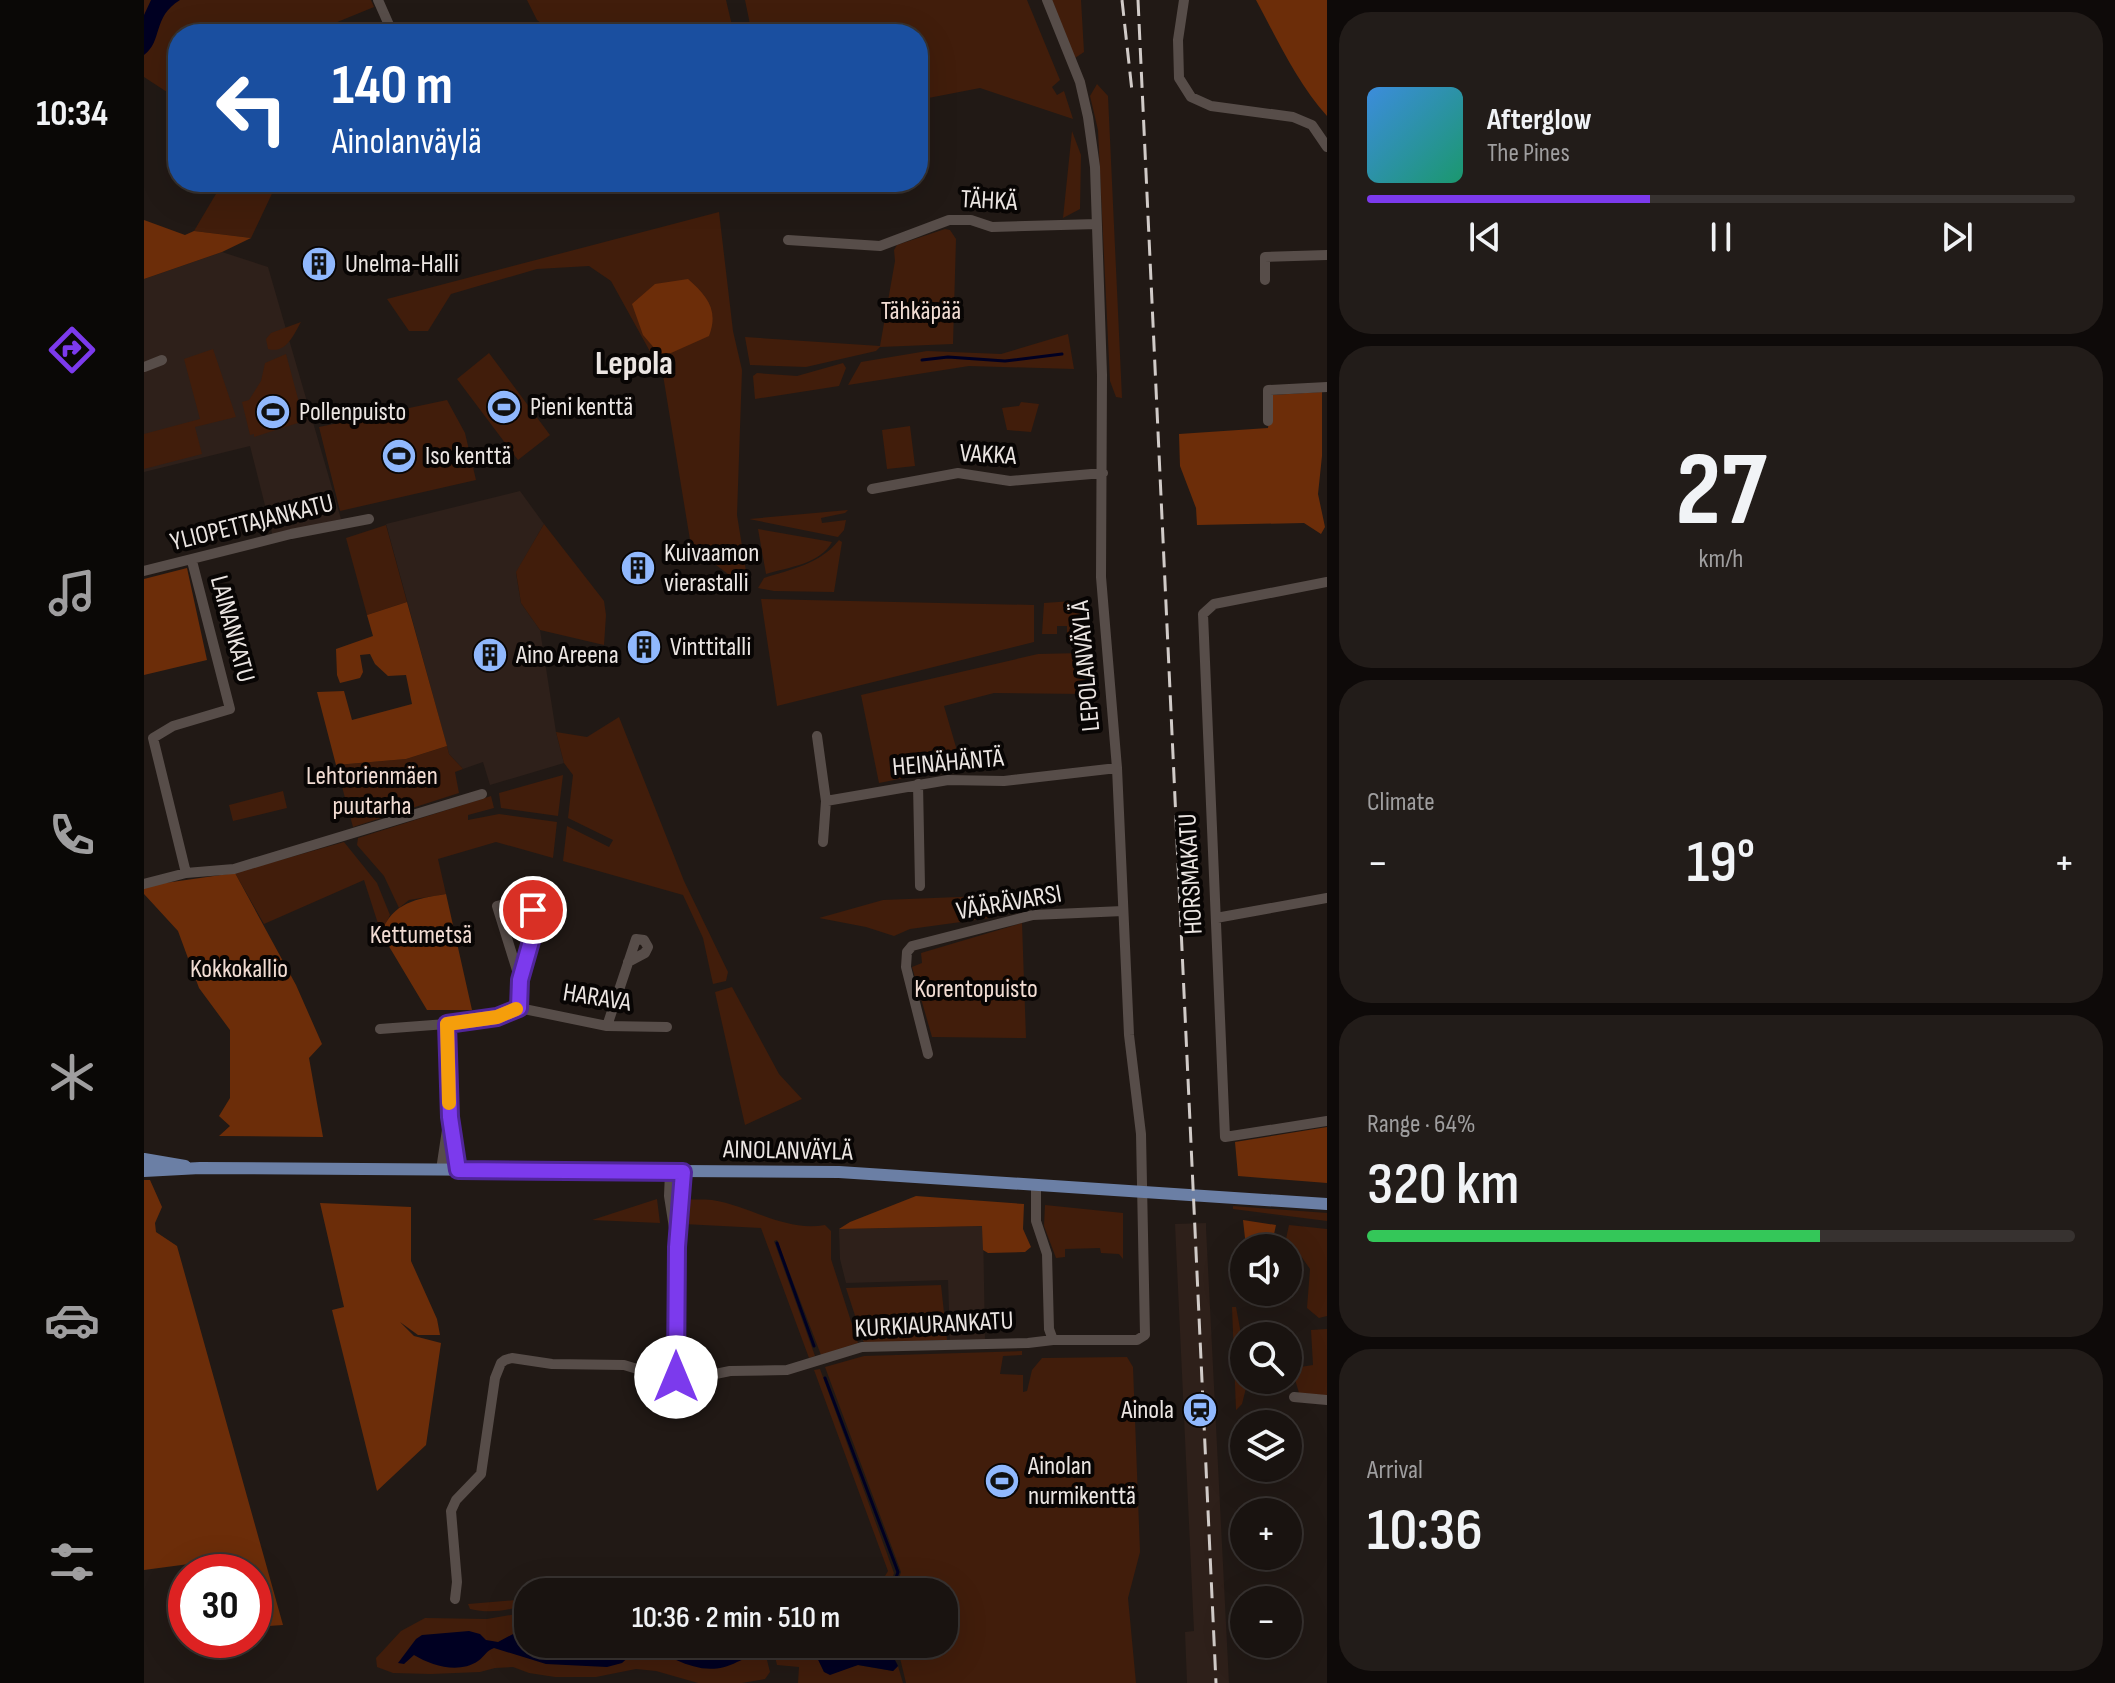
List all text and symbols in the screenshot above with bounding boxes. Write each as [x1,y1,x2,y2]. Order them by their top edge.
text: 140 m [332,53,453,120]
icon: left [200,56,304,160]
text: 10:34 [36,93,108,136]
text: Afterglow [1487,102,1592,138]
text: Ainolanväylä [332,121,482,164]
text: The Pines [1487,138,1570,169]
street label: TÄHKÄ [960,184,1019,218]
icon: previous [1463,215,1507,259]
icon: pause [1699,215,1743,259]
icon: next [1935,215,1979,259]
building icon: Unelma-Halli [300,245,338,283]
place label: Unelma-Halli [345,249,459,280]
park label: Tähkäpää [881,296,961,327]
icon: directions [44,322,100,378]
district label: Lepola [595,343,673,384]
sports icon: Pieni kenttä [485,388,523,426]
place label: Pieni kenttä [530,392,633,423]
sports icon: Pollenpuisto [254,393,292,431]
place label: Pollenpuisto [299,397,406,428]
text: 27 [1676,429,1766,554]
sports icon: Iso kenttä [380,437,418,475]
street label: VAKKA [959,438,1018,472]
place label: Iso kenttä [425,441,512,472]
street label: YLIOPETTAJANKATU [167,488,337,558]
place label: Kuivaamon vierastalli [664,538,759,599]
text: km/h [1699,544,1743,575]
building icon: Kuivaamon vierastalli [619,549,657,587]
icon: music [44,565,100,621]
street label: LAINANKATU [203,572,261,686]
street label: LEPOLANVÄYLÄ [1065,598,1107,733]
building icon: Vinttitalli [625,628,663,666]
place label: Vinttitalli [670,632,751,663]
building icon: Aino Areena [471,636,509,674]
place label: Aino Areena [515,640,619,671]
street label: HEINÄHÄNTÄ [891,743,1006,783]
park label: Lehtorienmäen puutarha [306,761,438,822]
text: Climate [1367,787,1435,818]
icon: phone [44,807,100,863]
street label: HORSMAKATU [1172,813,1210,935]
text: 19° [1687,827,1755,899]
text: − [1367,837,1389,890]
text: + [2053,837,2075,890]
pin [499,876,567,944]
street label: VÄÄRÄVARSI [954,879,1064,927]
icon: arrive [511,888,555,932]
park label: Kettumetsä [370,920,472,951]
park label: Kokkokallio [190,954,288,985]
park label: Korentopuisto [914,974,1038,1005]
street label: HARAVA [561,977,634,1019]
icon: climate [44,1049,100,1105]
text: Range · 64% [1367,1109,1476,1140]
street label: AINOLANVÄYLÄ [722,1134,854,1168]
text: 320 km [1367,1149,1520,1221]
map controls [1230,1234,1302,1658]
button: sound [1230,1234,1302,1306]
icon: car [44,1292,100,1348]
street label: KURKIAURANKATU [854,1305,1014,1345]
button: search [1230,1322,1302,1394]
position arrow [634,1335,718,1419]
station icon: Ainola [1181,1391,1219,1429]
place label: Ainola [1120,1395,1174,1426]
button: layers [1230,1410,1302,1482]
place label: Ainolan nurmikenttä [1027,1451,1136,1512]
text: Arrival [1367,1455,1423,1486]
sports icon: Ainolan nurmikenttä [983,1462,1021,1500]
text: 10:36 [1367,1495,1483,1567]
button: + [1230,1498,1302,1570]
icon: filters [44,1534,100,1590]
speed limit sign: 30 [168,1554,272,1658]
button: − [1230,1586,1302,1658]
text: 10:36 · 2 min · 510 m [632,1600,840,1636]

